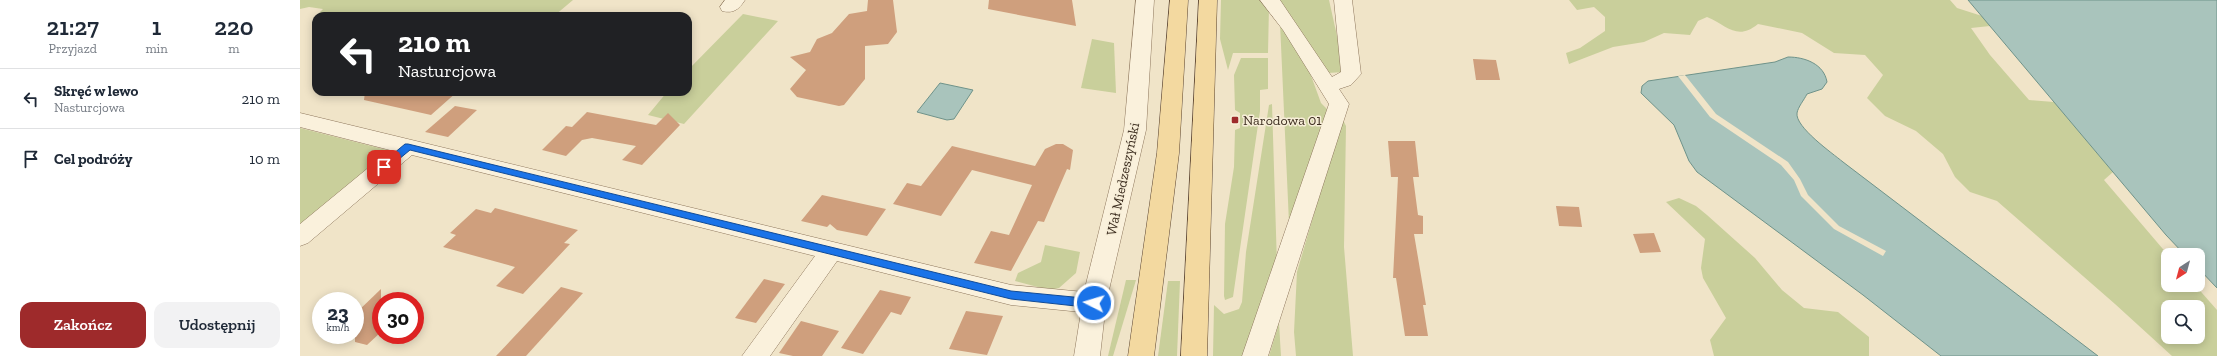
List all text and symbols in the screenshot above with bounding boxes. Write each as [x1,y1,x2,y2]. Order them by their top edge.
text: 21:27 [47,12,99,41]
text: 1 [152,12,161,41]
text: 220 [214,12,253,41]
text: 210 m [398,26,470,59]
icon: left [332,28,384,80]
text: Przyjazd [49,41,97,56]
text: min [145,41,168,56]
text: m [228,41,239,56]
text: Nasturcjowa [398,60,496,82]
text: Skręć w lewo [54,82,138,100]
icon: left [20,88,42,110]
text: 210 m [242,90,280,108]
text: Nasturcjowa [54,100,125,115]
place label: Narodowa 01 [1243,112,1322,129]
marker: Narodowa 01 [1230,115,1240,125]
street label: Wał Miedzeszyński [1103,121,1143,237]
icon: arrive [20,148,42,170]
text: Cel podróży [54,150,132,168]
text: 10 m [249,150,280,168]
pin [367,150,401,184]
icon: arrive [373,156,395,178]
north arrow [2161,248,2205,292]
map controls [2161,248,2205,344]
position arrow [1073,282,1115,324]
speed limit sign: 30 [372,292,424,344]
button: search [2161,300,2205,344]
text: 23 [327,301,349,325]
button: Zakończ [20,302,146,348]
button: Udostępnij [154,302,280,348]
text: km/h [327,322,349,334]

